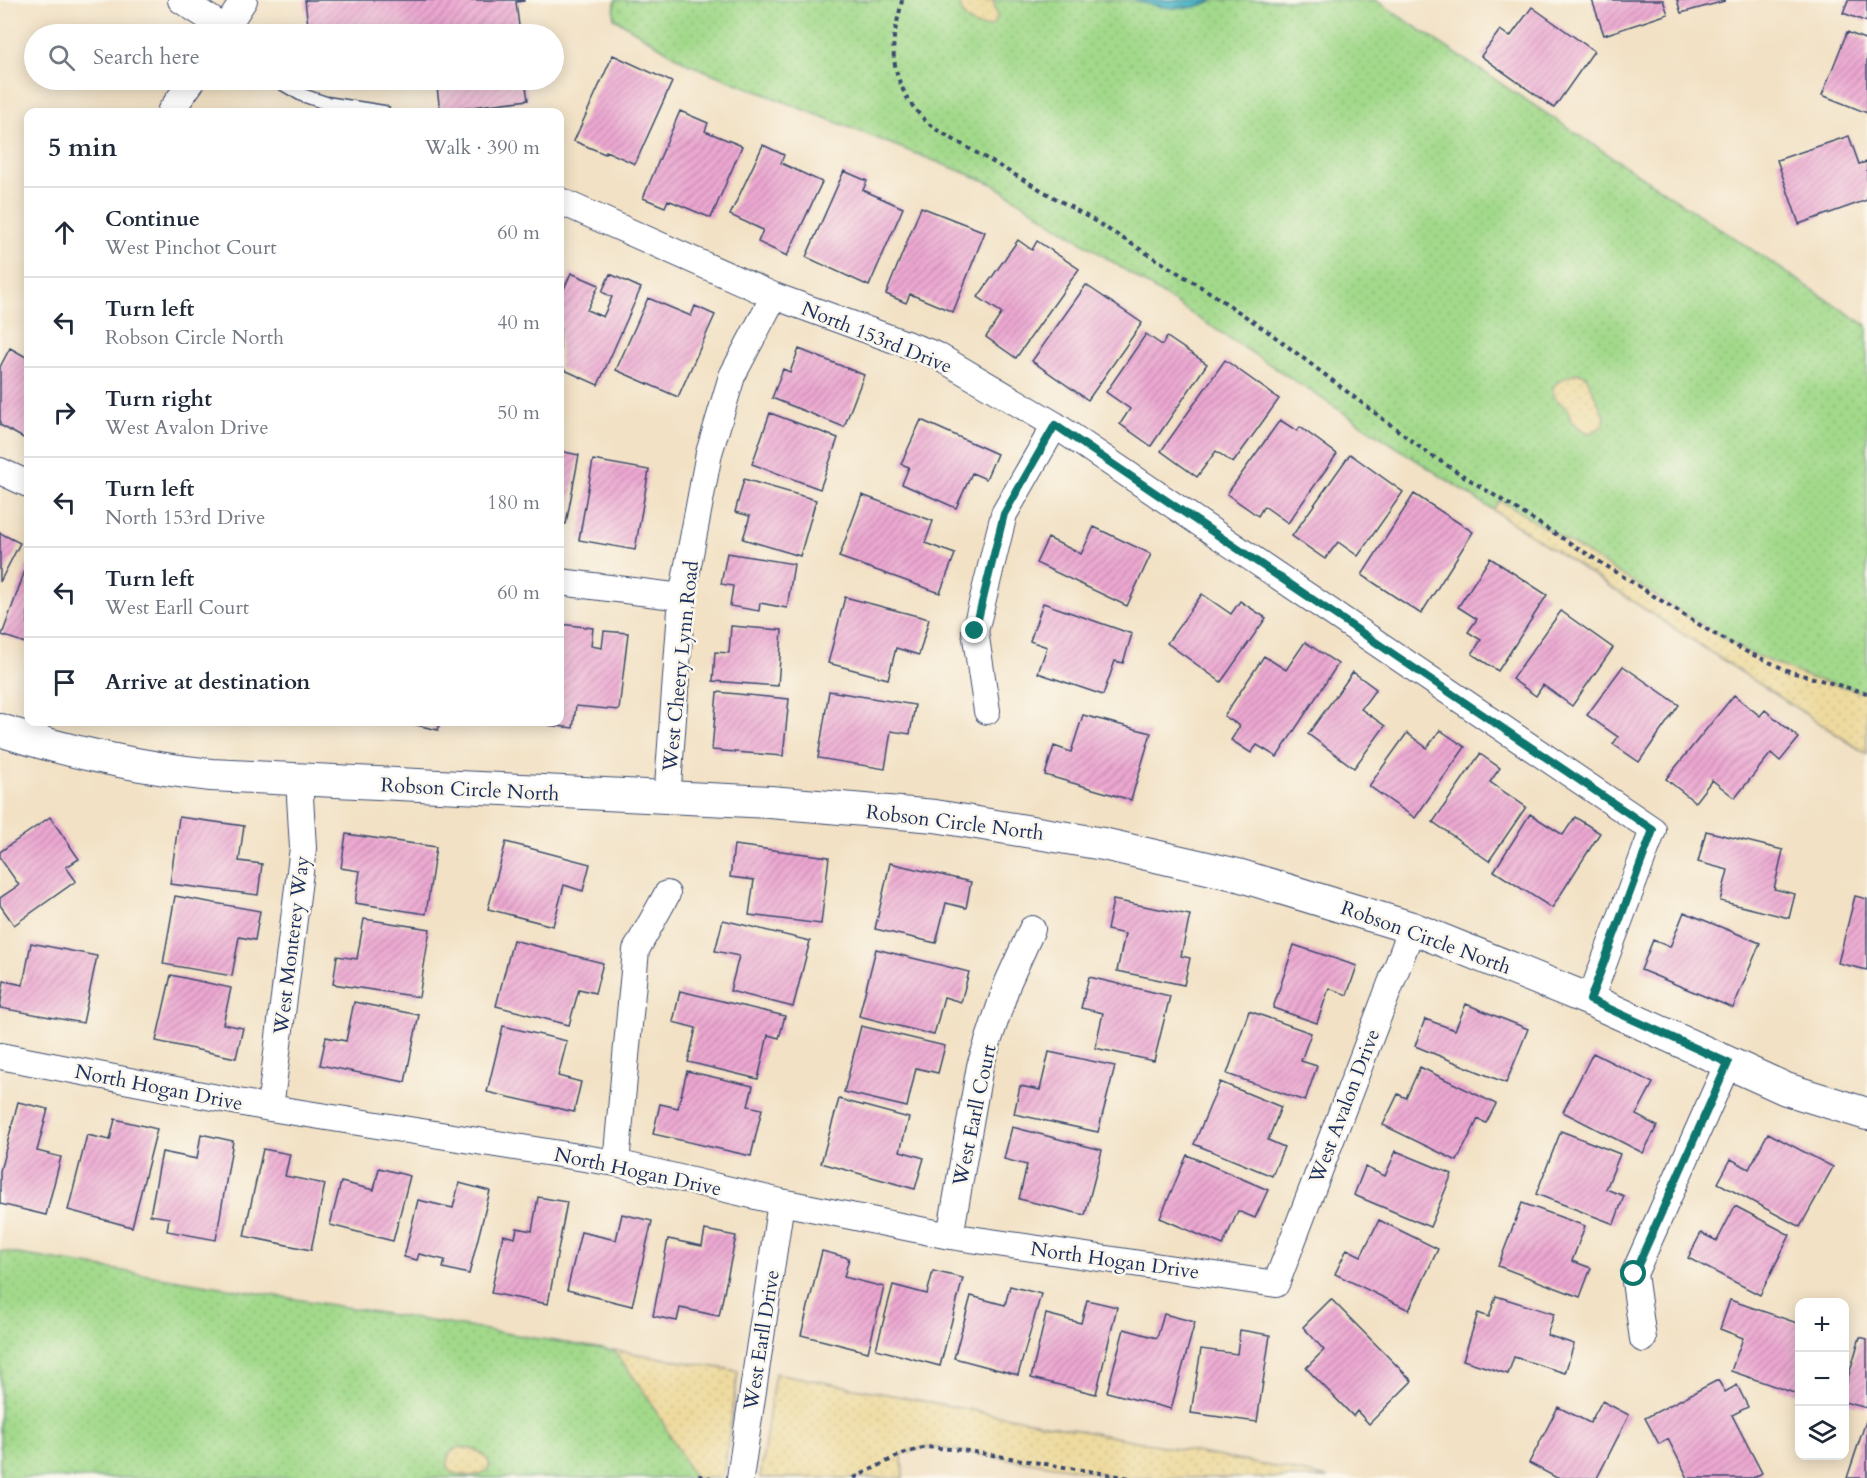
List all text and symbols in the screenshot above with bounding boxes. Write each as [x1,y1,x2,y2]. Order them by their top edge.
search box [24,24,564,90]
icon: search [45,41,78,74]
text: Search here [93,42,200,72]
text: 5 min [48,130,117,165]
text: Walk · 390 m [425,134,540,161]
text: Continue [105,204,200,234]
icon: ahead [48,216,81,249]
text: 60 m [497,219,540,246]
text: West Pinchot Court [105,234,277,261]
text: Turn left [105,294,194,324]
street label: North 153rd Drive [797,295,956,380]
icon: left [48,306,81,339]
text: 40 m [497,309,540,336]
text: Robson Circle North [105,324,284,351]
text: Turn right [105,384,212,414]
icon: right [48,396,81,429]
text: 50 m [497,399,540,426]
text: West Avalon Drive [105,414,269,441]
text: Turn left [105,474,194,504]
icon: left [48,486,81,519]
text: 180 m [487,489,540,516]
text: North 153rd Drive [105,504,265,531]
street label: West Cheery Lynn Road [656,559,705,774]
text: Turn left [105,564,194,594]
icon: left [48,576,81,609]
text: 60 m [497,579,540,606]
text: West Earll Court [105,594,249,621]
route end [961,617,987,643]
icon: arrive [48,666,81,699]
text: Arrive at destination [105,667,310,697]
street label: Robson Circle North [380,771,560,808]
street label: Robson Circle North [864,798,1045,847]
street label: West Monterey Way [267,854,316,1037]
street label: Robson Circle North [1337,894,1515,981]
street label: West Avalon Drive [1302,1025,1386,1188]
street label: West Earll Court [946,1041,1003,1189]
street label: North Hogan Drive [73,1058,245,1117]
street label: North Hogan Drive [552,1141,724,1202]
street label: North Hogan Drive [1029,1235,1201,1286]
route start [1620,1260,1646,1286]
street label: West Earll Drive [737,1268,786,1413]
map controls [1795,1298,1849,1460]
button: + [1795,1298,1849,1352]
button: − [1795,1352,1849,1406]
button: layers [1795,1406,1849,1460]

